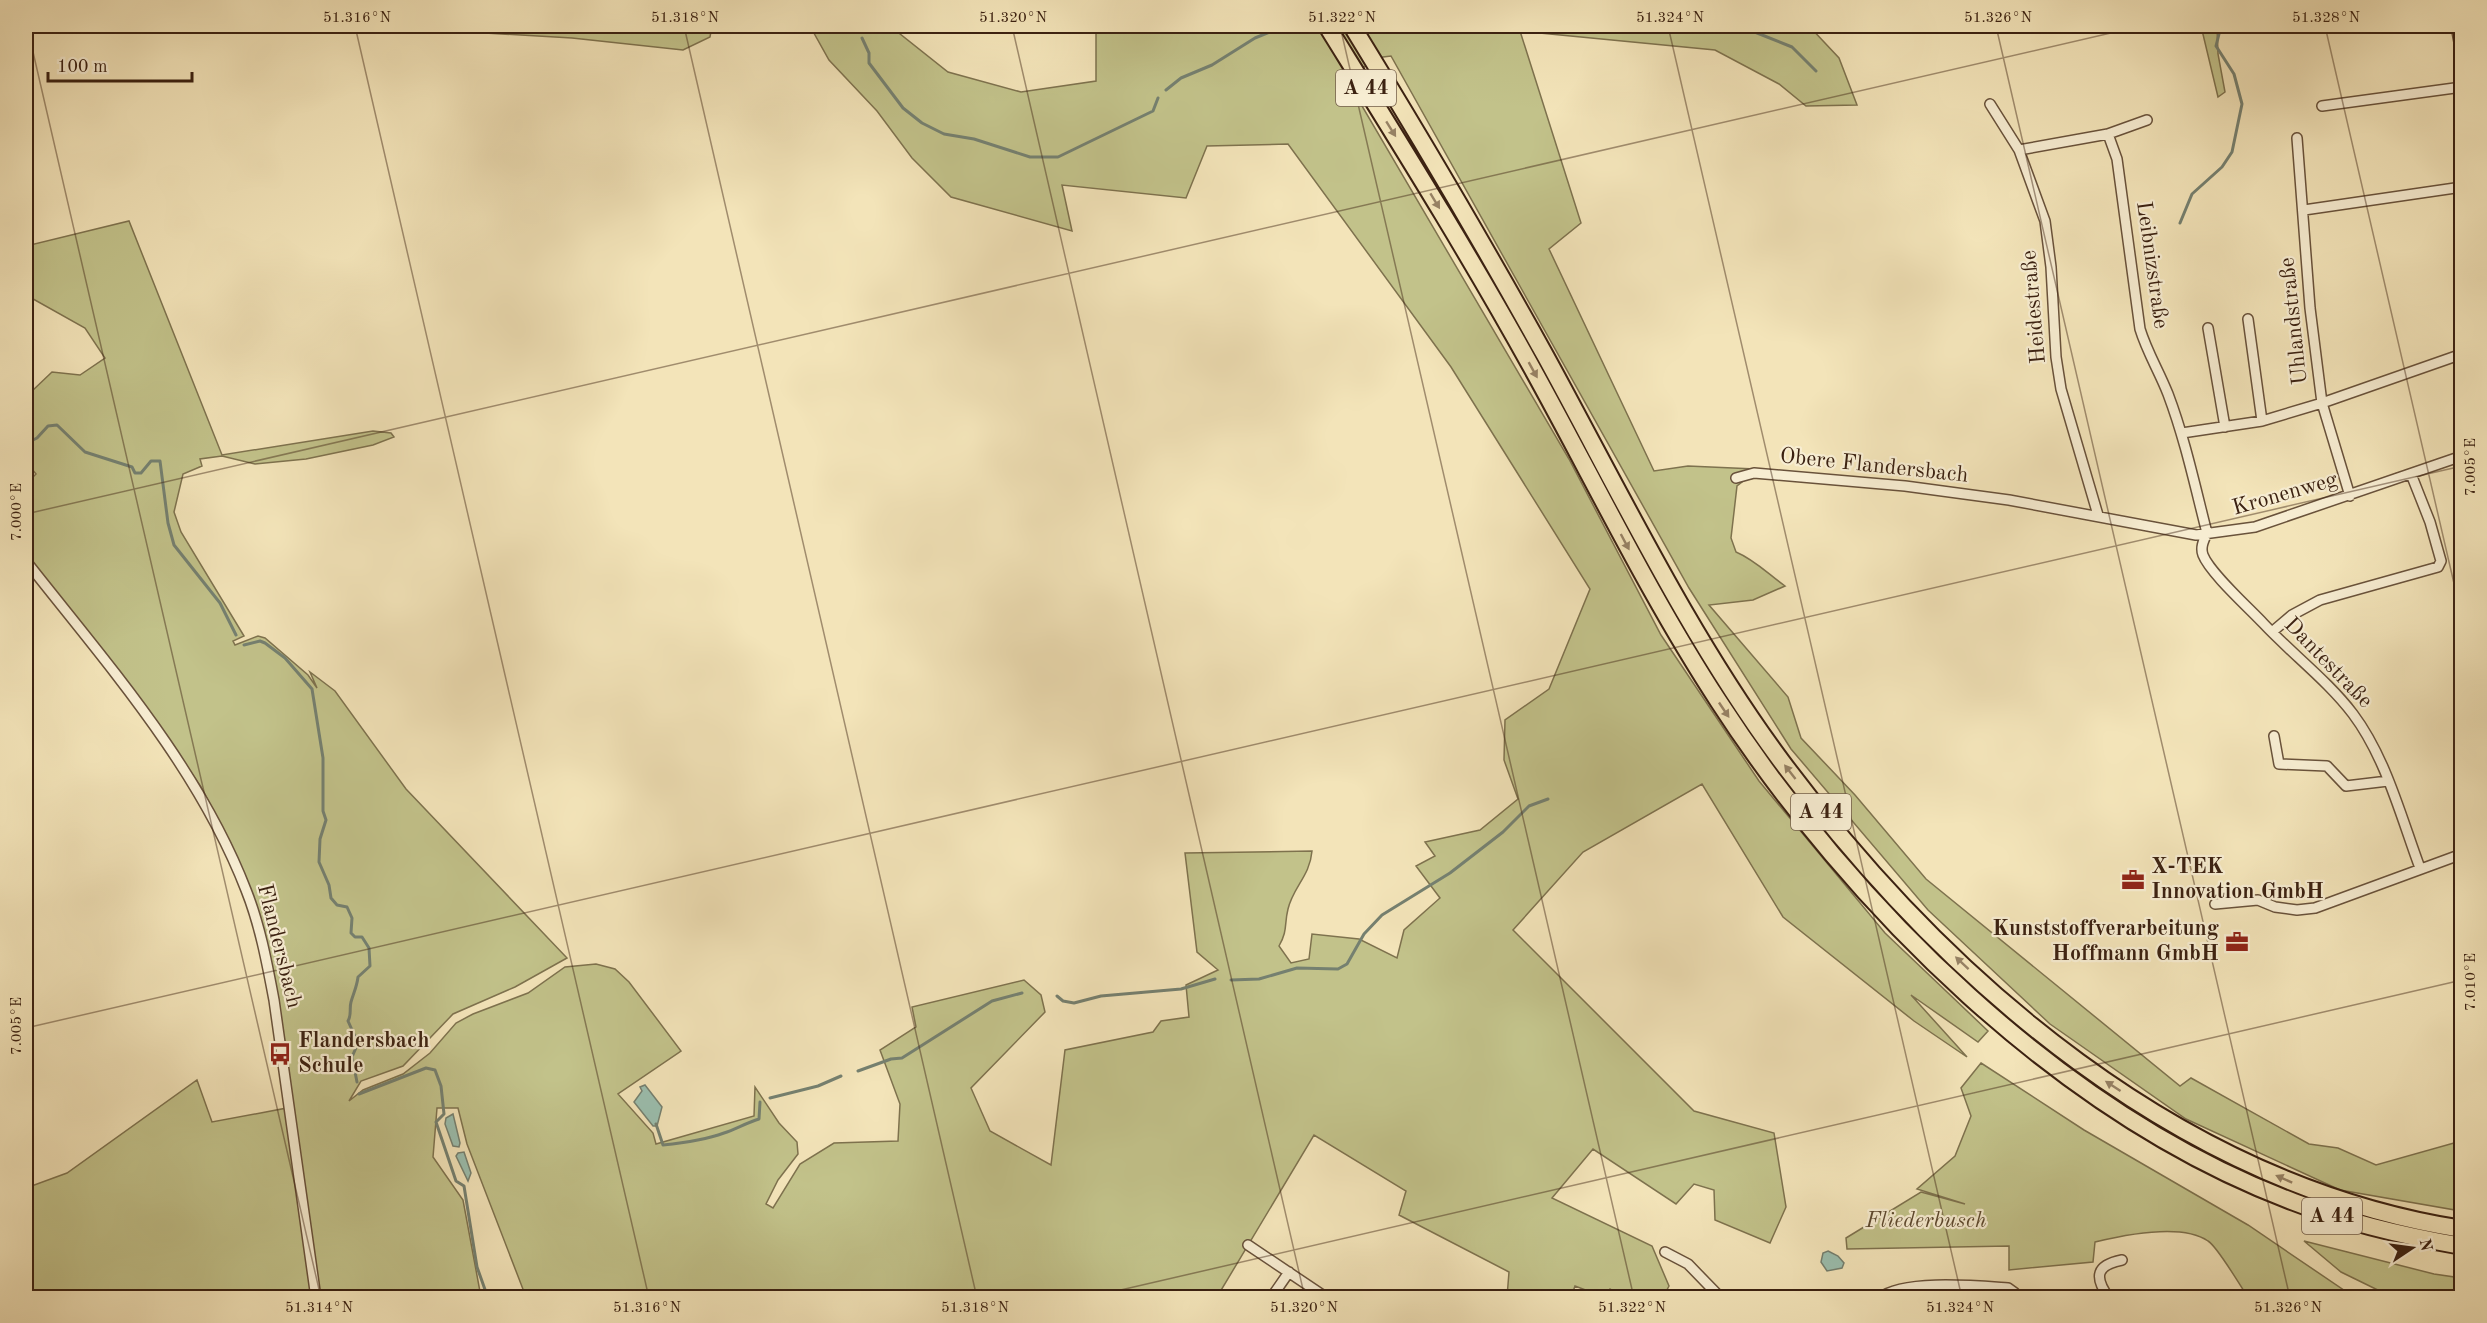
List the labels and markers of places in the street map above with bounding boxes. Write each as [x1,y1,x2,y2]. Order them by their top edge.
place label: X-TEK Innovation GmbH [2151,856,2324,903]
office icon: X-TEK Innovation GmbH [2120,867,2146,893]
place label: Kunststoffverarbeitung Hoffmann GmbH [1992,918,2219,965]
office icon: Kunststoffverarbeitung Hoffmann GmbH [2224,929,2250,955]
place label: Flandersbach Schule [298,1030,430,1077]
bus stop icon: Flandersbach Schule [267,1041,293,1067]

